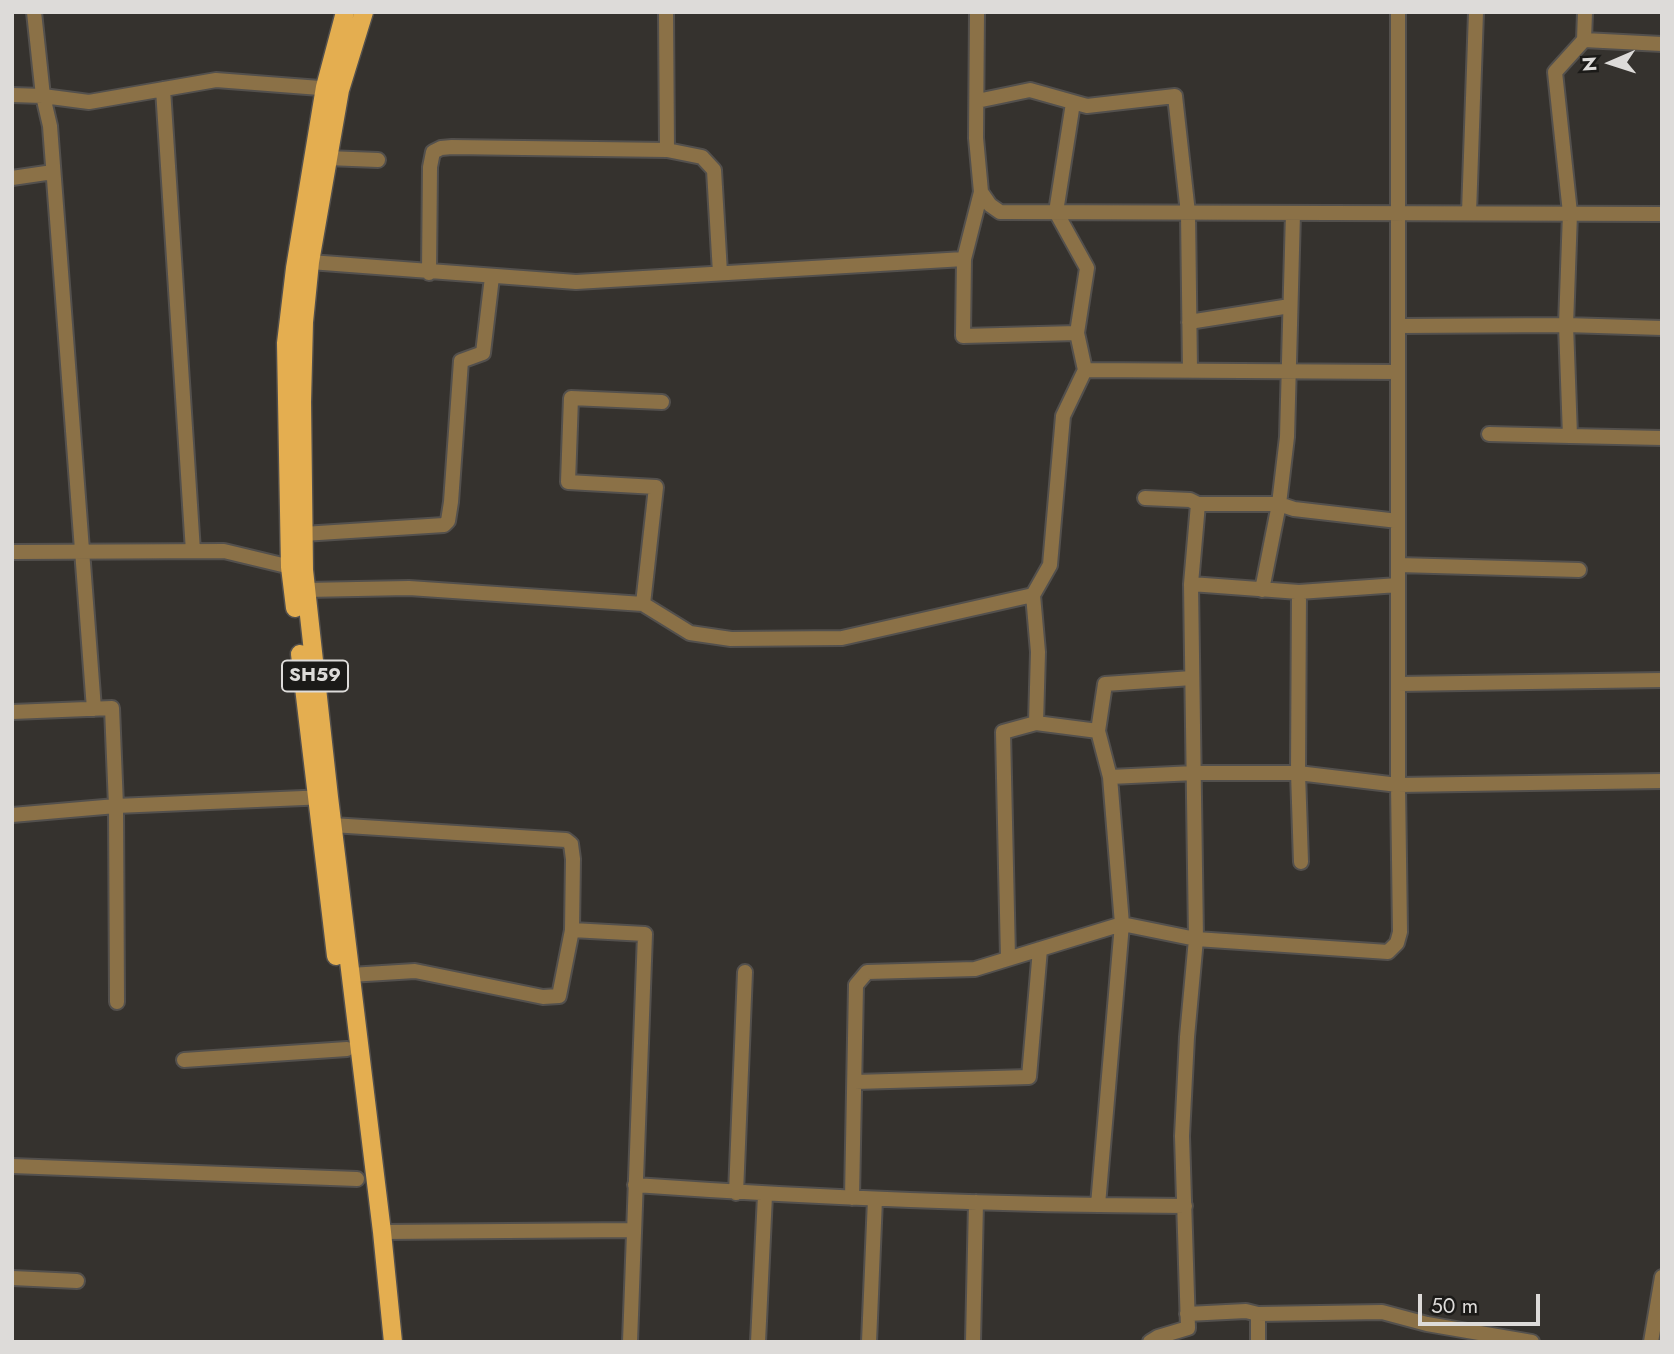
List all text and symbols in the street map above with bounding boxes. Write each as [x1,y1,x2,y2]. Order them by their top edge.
north arrow [1576,28,1646,98]
text: N [1576,56,1603,72]
road number: SH59 [282,660,348,692]
scale bar [1422,1280,1544,1324]
text: 50 m [1431,1291,1478,1321]

